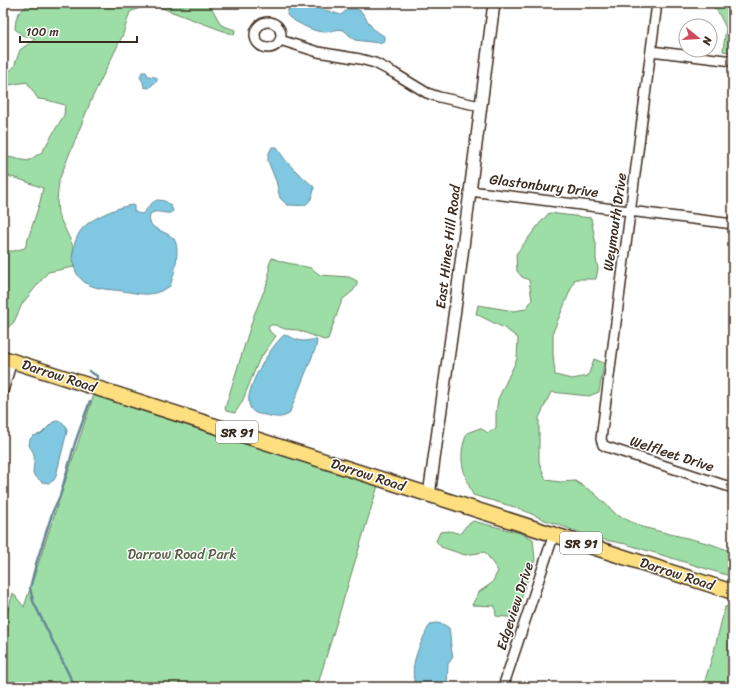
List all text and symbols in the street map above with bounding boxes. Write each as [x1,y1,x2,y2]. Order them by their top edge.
scale bar [20,18,137,44]
north arrow [678,18,718,58]
text: 100 m [26,21,59,43]
text: N [697,33,718,48]
street label: Glastonbury Drive [488,167,600,205]
street label: Weymouth Drive [596,171,634,273]
street label: East Hines Hill Road [428,182,468,310]
street label: Darrow Road [18,352,101,400]
road number: SR 91 [216,421,258,443]
street label: Welfleet Drive [627,429,717,479]
street label: Darrow Road [327,451,410,499]
road number: SR 91 [560,532,602,554]
park label: Darrow Road Park [127,542,237,567]
street label: Darrow Road [636,550,719,598]
street label: Edgeview Drive [489,559,541,653]

